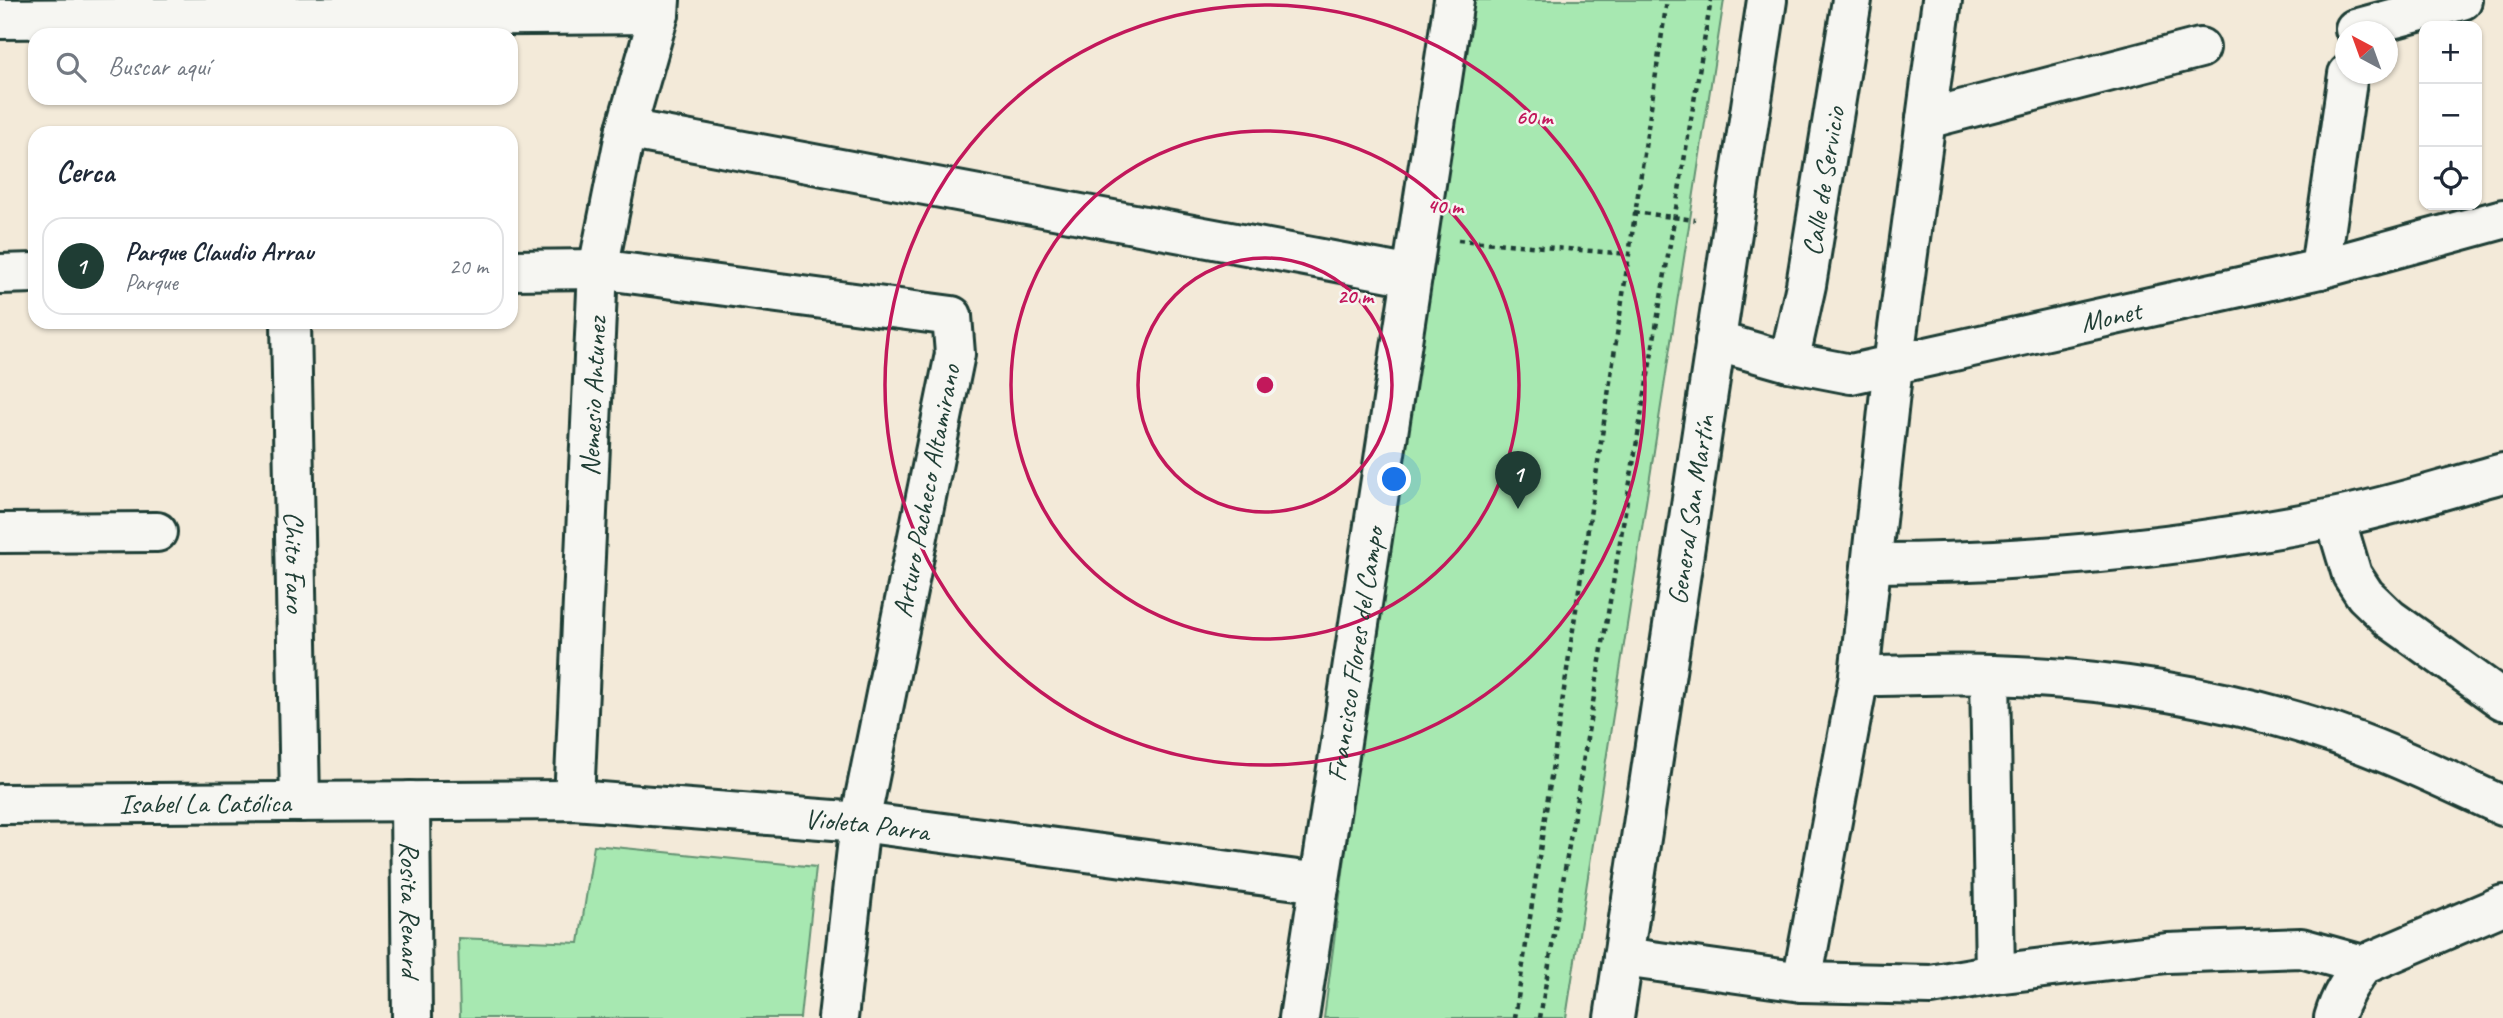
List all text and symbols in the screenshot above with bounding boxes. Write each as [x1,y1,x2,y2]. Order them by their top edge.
north arrow [2335,21,2398,84]
map controls [2419,21,2482,210]
button: + [2419,21,2482,84]
search box [28,28,518,105]
icon: search [52,48,90,86]
text: Buscar aquí [108,50,210,83]
button: − [2419,84,2482,147]
street label: Calle de Servicio [1794,102,1852,258]
text: 60 m [1516,104,1554,130]
button: locate [2419,147,2482,210]
text: Cerca [56,153,114,191]
text: 40 m [1427,193,1465,219]
text: Parque Claudio Arrau [125,235,313,268]
text: 1 [76,252,86,281]
text: 20 m [449,252,488,281]
text: Parque [125,268,178,297]
text: 20 m [1337,283,1375,309]
street label: Monet [2077,292,2147,340]
street label: Nemesio Antunez [571,314,613,477]
street label: Arturo Pacheco Altamirano [884,360,968,620]
centre of rings [1253,373,1277,397]
street label: General San Martín [1659,411,1722,607]
pin: 1 [1495,451,1541,509]
your location [1377,462,1411,496]
street label: Chito Faro [277,511,314,615]
street label: Francisco Flores del Campo [1318,522,1391,784]
street label: Isabel La Católica [119,784,293,821]
street label: Violeta Parra [803,800,934,849]
street label: Rosita Renard [393,841,429,981]

